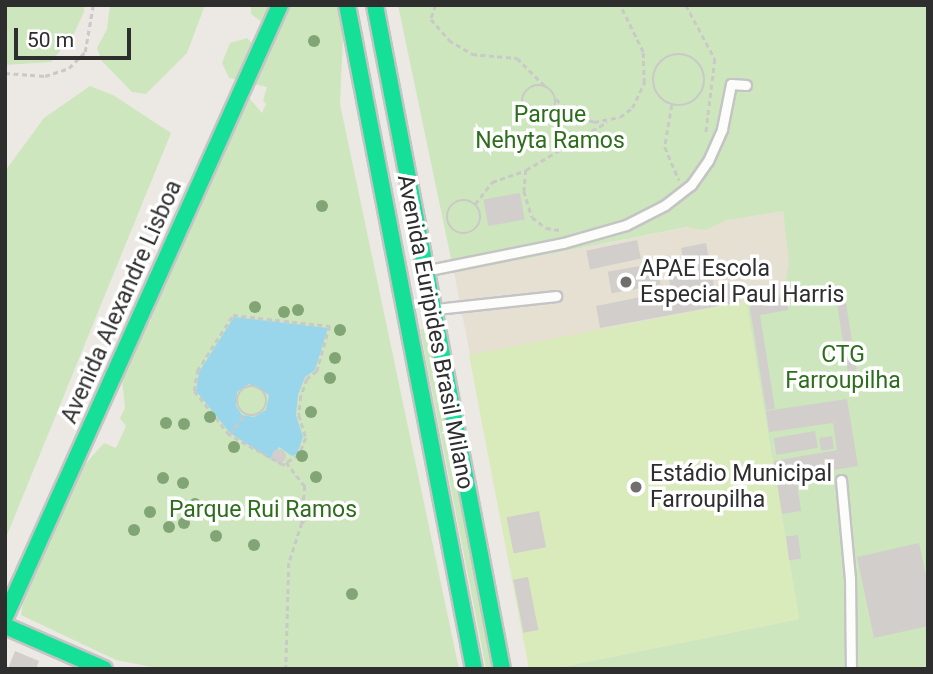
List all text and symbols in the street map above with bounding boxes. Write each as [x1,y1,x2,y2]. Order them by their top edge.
scale bar [18,14,135,58]
text: 50 m [27,28,74,52]
park label: Parque Nehyta Ramos [475,101,625,155]
street label: Avenida Euripides Brasil Milano [391,172,479,492]
street label: Avenida Alexandre Lisboa [56,176,188,428]
place label: APAE Escola Especial Paul Harris [640,255,844,309]
marker: APAE Escola Especial Paul Harris [618,274,634,290]
park label: CTG Farroupilha [785,341,901,395]
place label: Estádio Municipal Farroupilha [650,460,832,514]
marker: Estádio Municipal Farroupilha [628,479,644,495]
park label: Parque Rui Ramos [169,496,357,524]

